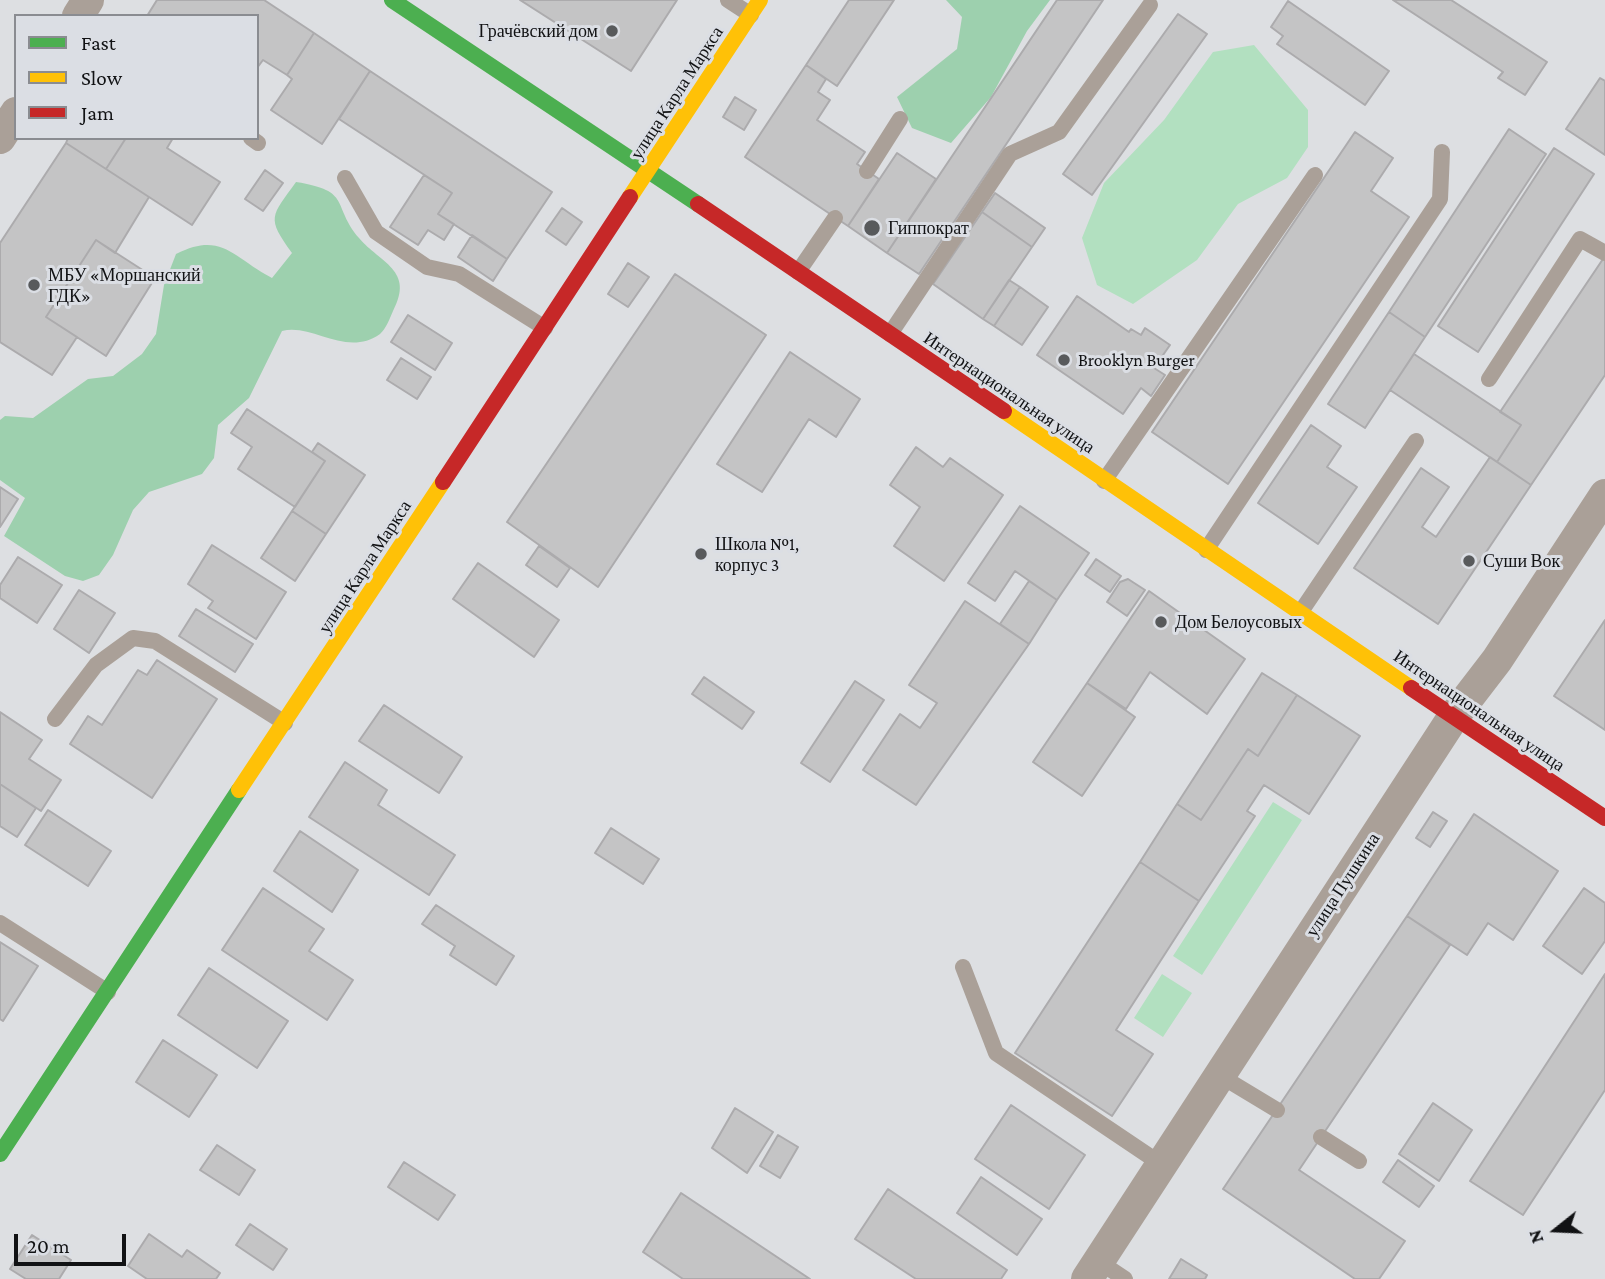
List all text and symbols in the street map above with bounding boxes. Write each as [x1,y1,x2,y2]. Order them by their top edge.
legend [14,14,259,140]
place label: Грачёвский дом [478,20,598,42]
street label: улица Карла Маркса [626,22,728,164]
marker: Грачёвский дом [604,23,620,39]
text: Fast [81,31,116,55]
text: Slow [81,66,122,90]
text: Jam [81,101,114,125]
place label: Гиппократ [888,217,969,239]
marker: Гиппократ [862,218,882,238]
place label: МБУ «Моршанский ГДК» [48,264,201,306]
marker: МБУ «Моршанский ГДК» [26,277,42,293]
street label: Интернациональная улица [919,328,1099,458]
place label: Brooklyn Burger [1078,349,1195,371]
marker: Brooklyn Burger [1056,352,1072,368]
street label: улица Карла Маркса [314,496,416,638]
place label: Школа №1, корпус 3 [715,533,799,576]
marker: Школа №1, корпус 3 [693,546,709,562]
place label: Суши Вок [1483,550,1560,572]
marker: Суши Вок [1461,553,1477,569]
place label: Дом Белоусовых [1175,611,1302,633]
marker: Дом Белоусовых [1153,614,1169,630]
street label: Интернациональная улица [1389,646,1569,776]
street label: улица Пушкина [1301,829,1385,941]
north arrow [1521,1195,1591,1265]
scale bar [18,1220,130,1264]
text: N [1524,1227,1548,1246]
text: 20 m [27,1234,70,1258]

